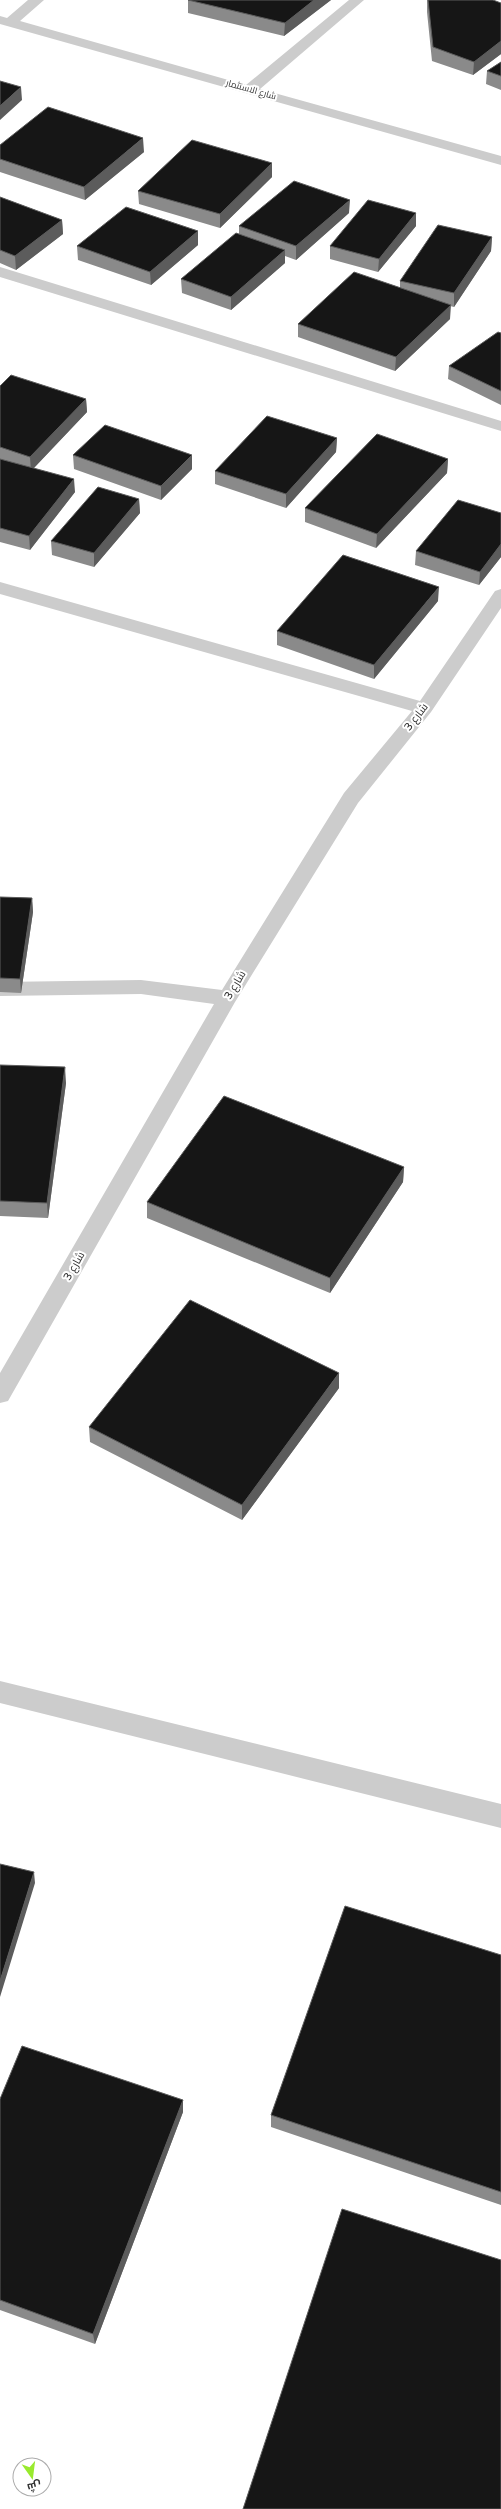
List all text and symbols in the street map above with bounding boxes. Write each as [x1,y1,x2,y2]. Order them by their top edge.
street label: شارع الاستثمار [224,77,277,102]
street label: شارع 3 [401,701,431,734]
street label: شارع 3 [221,968,249,1002]
street label: شارع 3 [61,1249,88,1283]
north arrow [12,2457,52,2497]
text: ش [26,2478,43,2494]

